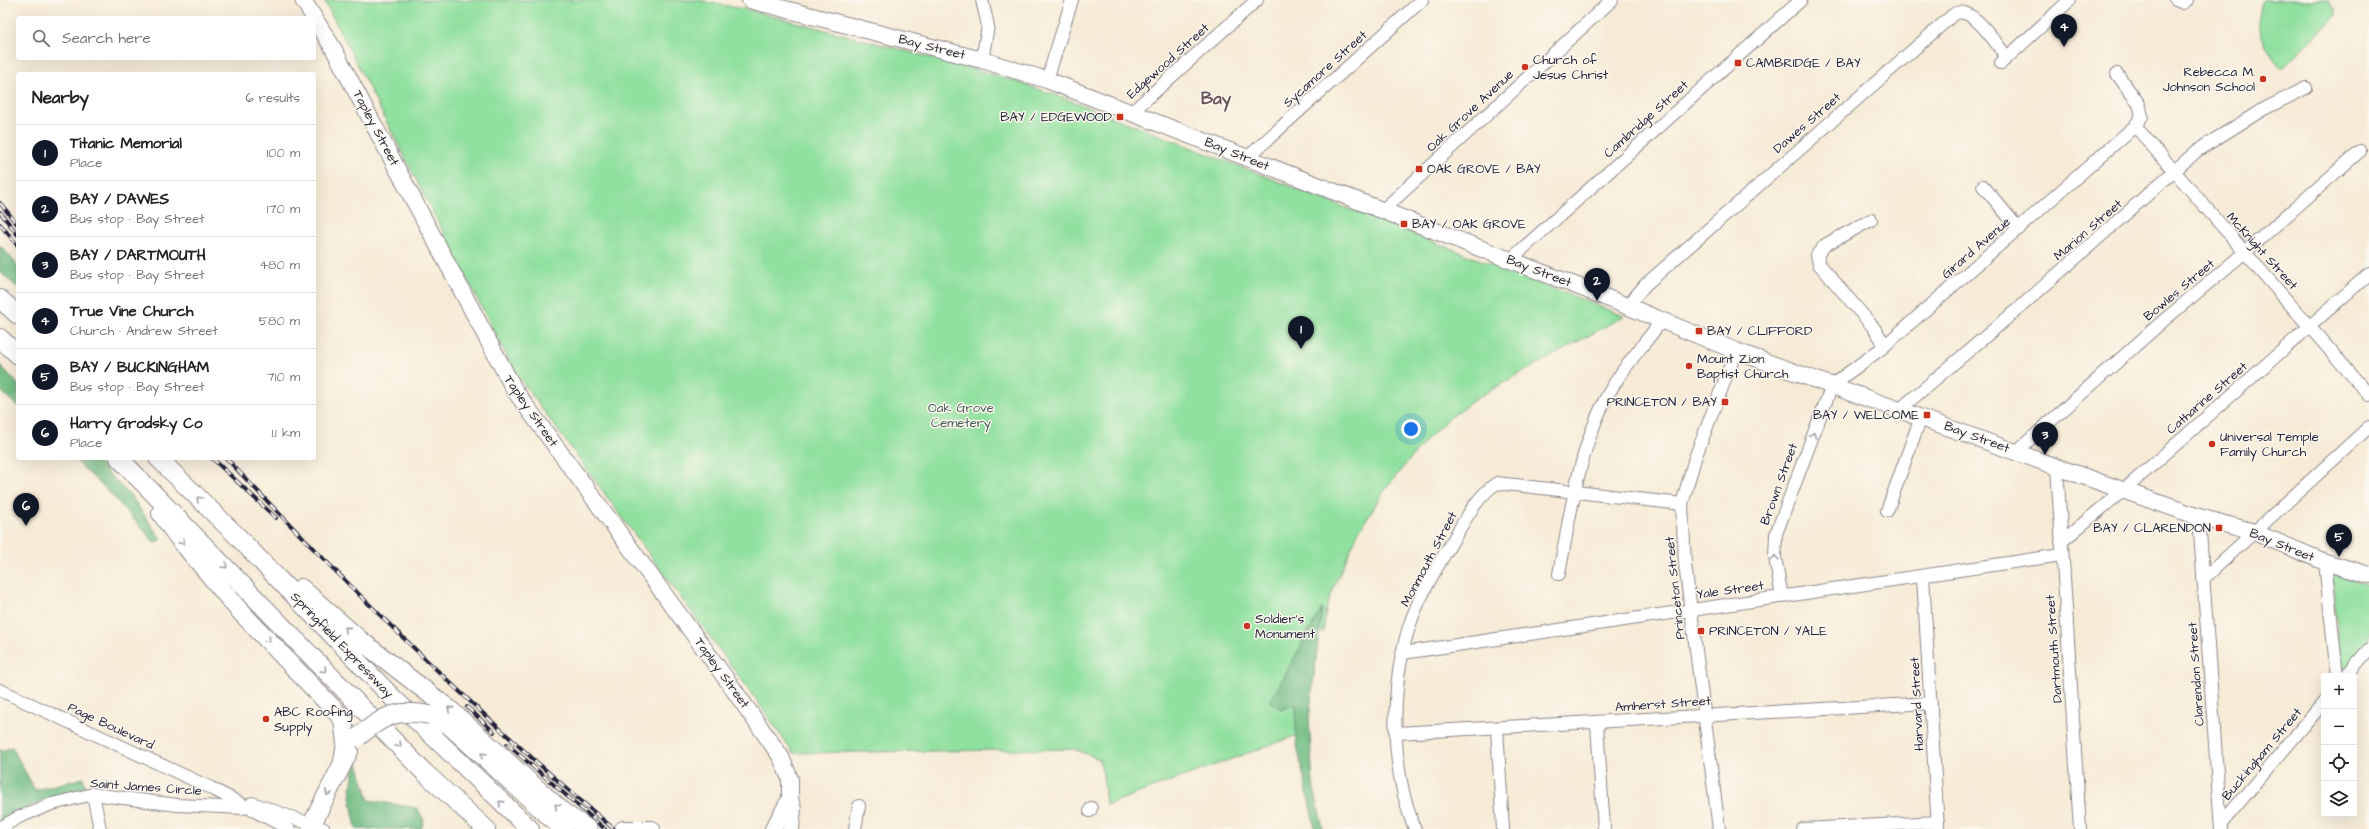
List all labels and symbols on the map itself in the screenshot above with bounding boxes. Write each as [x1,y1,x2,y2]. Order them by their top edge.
pin: 4 [2051,14,2077,47]
street label: Edgewood Street [1123,19,1214,104]
street label: Sycamore Street [1279,26,1372,112]
street label: Bay Street [896,30,968,65]
place label: Church of Jesus Christ [1533,51,1609,84]
place label: CAMBRIDGE / BAY [1746,54,1861,72]
marker: CAMBRIDGE / BAY [1733,58,1743,68]
marker: Church of Jesus Christ [1520,62,1530,72]
place label: Rebecca M. Johnson School [2163,63,2255,96]
street label: Oak Grove Avenue [1422,66,1518,156]
marker: Rebecca M. Johnson School [2258,74,2268,84]
street label: Cambridge Street [1600,76,1693,163]
street label: Tapley Street [348,87,404,170]
district label: Bay [1201,87,1232,112]
street label: Dawes Street [1769,88,1845,157]
place label: BAY / EDGEWOOD [1000,108,1113,126]
marker: BAY / EDGEWOOD [1115,112,1125,122]
street label: Bay Street [1202,133,1273,176]
place label: OAK GROVE / BAY [1427,160,1541,178]
marker: OAK GROVE / BAY [1414,164,1424,174]
street label: Marion Street [2050,195,2127,265]
street label: McKnight Street [2221,208,2302,295]
street label: Girard Avenue [1938,213,2014,283]
place label: BAY / OAK GROVE [1412,215,1526,233]
marker: BAY / OAK GROVE [1399,219,1409,229]
street label: Bay Street [1504,250,1575,293]
street label: Bowles Street [2140,254,2219,325]
pin: 2 [1584,268,1610,301]
pin: 1 [1288,316,1314,349]
place label: BAY / CLIFFORD [1707,322,1813,340]
marker: BAY / CLIFFORD [1694,326,1704,336]
place label: Mount Zion Baptist Church [1697,350,1789,383]
street label: Catharine Street [2163,357,2252,438]
marker: Mount Zion Baptist Church [1684,361,1694,371]
street label: Tapley Street [499,372,563,452]
place label: PRINCETON / BAY [1607,393,1717,411]
marker: PRINCETON / BAY [1720,397,1730,407]
park label: Oak Grove Cemetery [928,399,994,433]
place label: BAY / WELCOME [1813,406,1919,424]
marker: BAY / WELCOME [1922,410,1932,420]
street label: Bay Street [1941,417,2013,458]
your location [1401,419,1421,439]
pin: 3 [2032,422,2058,455]
place label: Universal Temple Family Church [2220,428,2319,462]
one-way arrow [1808,431,1816,438]
marker: Universal Temple Family Church [2207,439,2217,449]
street label: Brown Street [1756,440,1802,528]
pin: 6 [13,493,39,526]
one-way arrow [196,496,204,504]
street label: Monmouth Street [1396,508,1462,610]
place label: BAY / CLARENDON [2093,519,2211,537]
marker: BAY / CLARENDON [2214,523,2224,533]
street label: Bay Street [2247,524,2318,567]
pin: 5 [2326,524,2352,557]
street label: Princeton Street [1661,535,1689,640]
one-way arrow [178,538,185,545]
one-way arrow [1771,555,1780,561]
one-way arrow [220,561,228,569]
street label: Yale Street [1695,576,1766,604]
street label: Springfield Expressway [286,588,397,703]
street label: Dartmouth Street [2041,594,2067,704]
place label: Soldier's Monument [1255,610,1316,643]
marker: Soldier's Monument [1242,621,1252,631]
street label: Clarendon Street [2183,621,2209,727]
place label: PRINCETON / YALE [1709,622,1827,640]
marker: PRINCETON / YALE [1696,626,1706,636]
one-way arrow [345,627,352,634]
street label: Tapley Street [689,634,754,713]
one-way arrow [263,635,271,643]
street label: Harvard Street [1906,656,1928,751]
one-way arrow [319,665,327,673]
street label: Amherst Street [1614,692,1712,716]
street label: Page Boulevard [65,698,157,755]
place label: ABC Roofing Supply [274,703,353,737]
street label: Buckingham Street [2218,703,2307,805]
one-way arrow [447,707,454,714]
marker: ABC Roofing Supply [261,714,271,724]
one-way arrow [394,740,402,748]
one-way arrow [480,752,488,760]
street label: Saint James Circle [90,774,202,800]
one-way arrow [325,788,333,796]
one-way arrow [498,800,506,808]
one-way arrow [554,804,561,811]

